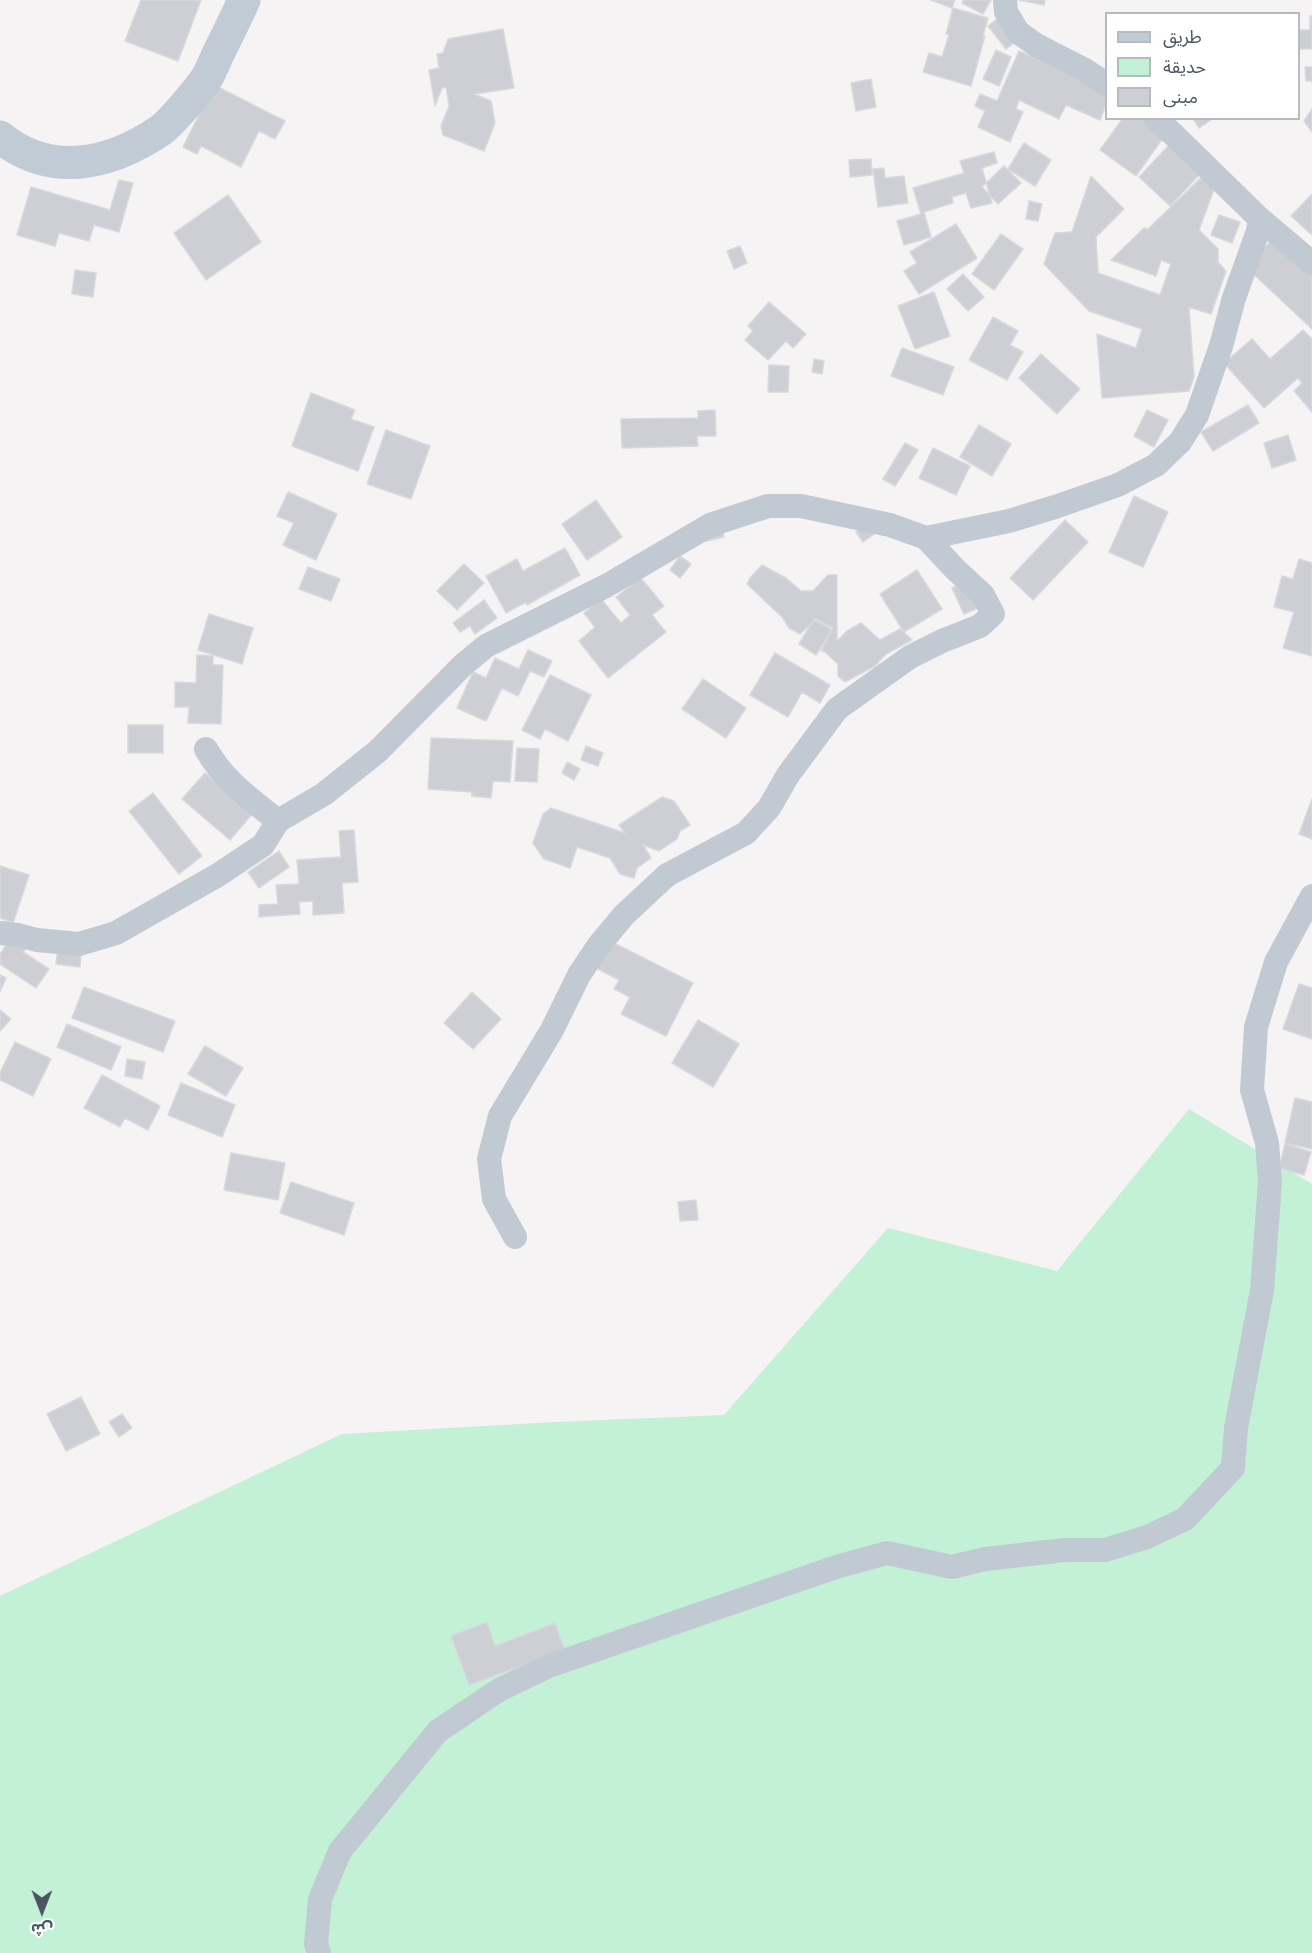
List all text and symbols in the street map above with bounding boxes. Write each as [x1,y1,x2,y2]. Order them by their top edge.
legend [1105,12,1300,120]
text: طريق [1163,26,1202,47]
text: حديقة [1163,56,1206,77]
text: مبنى [1163,86,1198,107]
north arrow [12,1881,72,1941]
text: ش [31,1920,53,1939]

